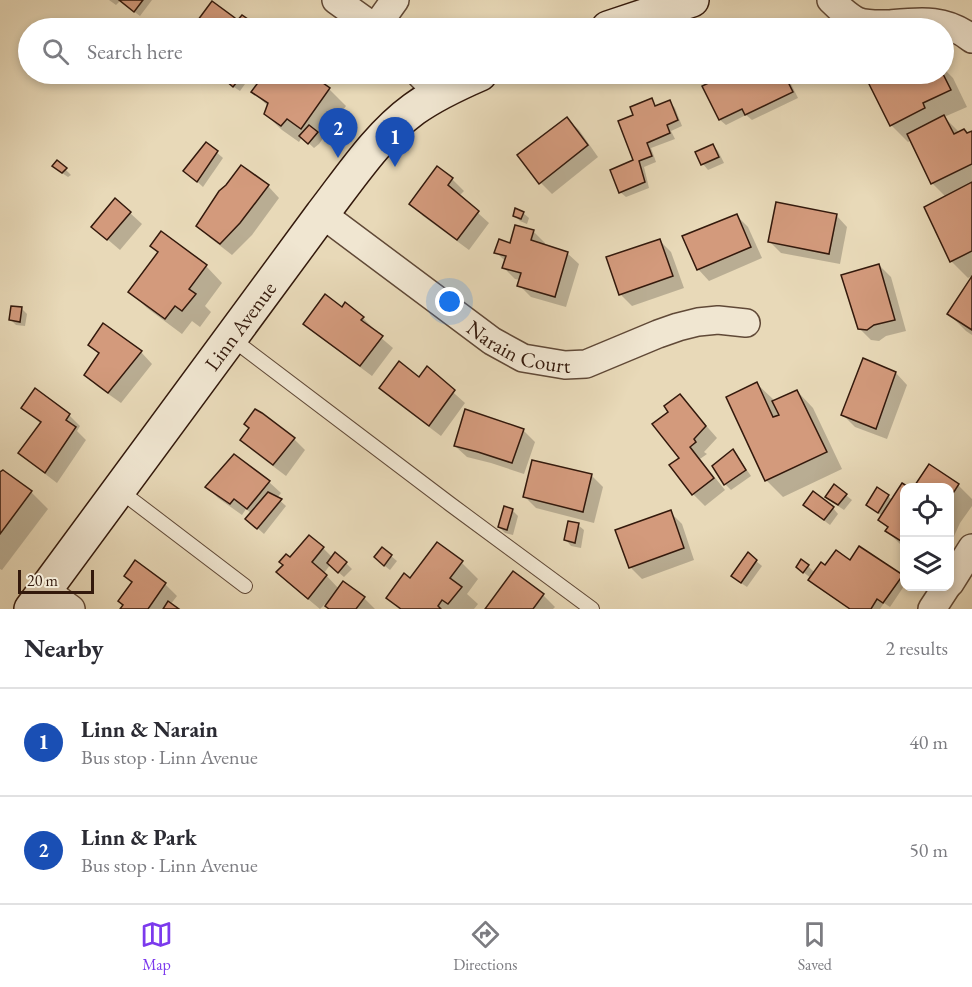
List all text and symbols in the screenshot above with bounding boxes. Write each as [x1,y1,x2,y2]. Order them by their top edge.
search box [18,18,954,84]
icon: search [39,35,72,68]
text: Search here [87,37,182,66]
pin: 2 [318,108,358,158]
pin: 1 [376,118,414,167]
street label: Linn Avenue [198,276,282,376]
your location [435,287,464,316]
street label: Narain Court [462,314,571,379]
map controls [900,483,954,591]
button: locate [900,483,954,537]
button: layers [900,537,954,591]
scale bar [18,567,94,594]
text: 20 m [27,570,58,591]
text: Nearby [24,631,104,665]
text: 2 results [885,635,948,661]
text: Linn & Narain [81,715,218,744]
text: 1 [38,729,49,755]
text: 40 m [909,729,948,755]
text: Bus stop · Linn Avenue [81,744,258,770]
text: Linn & Park [81,823,197,852]
text: 2 [38,837,49,863]
text: 50 m [909,837,948,863]
text: Bus stop · Linn Avenue [81,852,258,878]
tab: Map [140,918,173,975]
tab: Directions [453,918,518,975]
tab: Saved [798,918,832,975]

